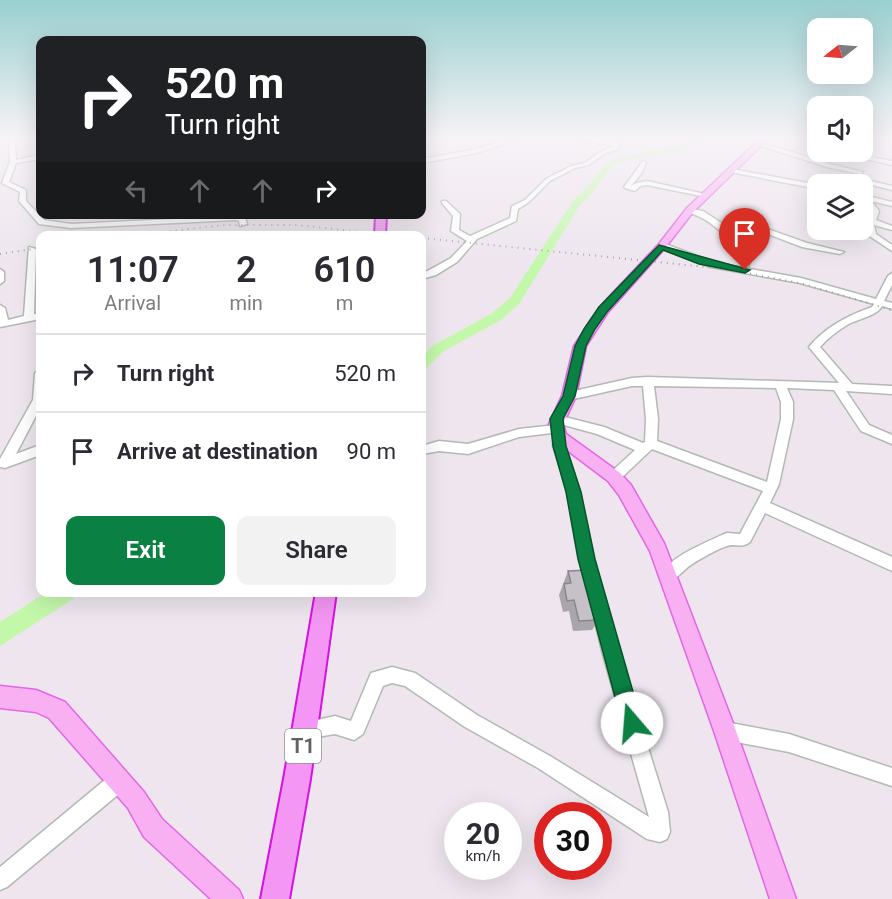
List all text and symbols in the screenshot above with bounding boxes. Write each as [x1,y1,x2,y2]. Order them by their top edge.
north arrow [807,18,873,84]
map controls [807,18,873,240]
text: 520 m [165,59,284,108]
icon: right [66,60,144,138]
button: sound [807,96,873,162]
text: Turn right [165,109,280,141]
icon: left [120,174,153,207]
icon: ahead [183,174,216,207]
icon: ahead [246,174,279,207]
icon: right [309,174,342,207]
button: layers [807,174,873,240]
pin [719,208,770,270]
icon: arrive [728,217,761,250]
text: 11:07 [87,249,179,291]
text: 2 [236,249,256,291]
text: 610 [314,249,375,291]
text: Arrival [104,291,161,315]
text: min [229,291,263,315]
text: m [336,291,353,315]
icon: right [66,357,99,390]
text: Turn right [117,361,214,386]
text: 520 m [334,361,396,386]
icon: arrive [66,435,99,468]
text: Arrive at destination [117,439,318,464]
text: 90 m [347,439,396,464]
button: Exit [66,516,225,585]
button: Share [237,516,396,585]
position arrow [600,691,664,755]
road number: T1 [285,729,321,763]
speed limit sign: 30 [534,802,612,880]
text: 20 [466,816,500,851]
text: km/h [465,847,501,865]

